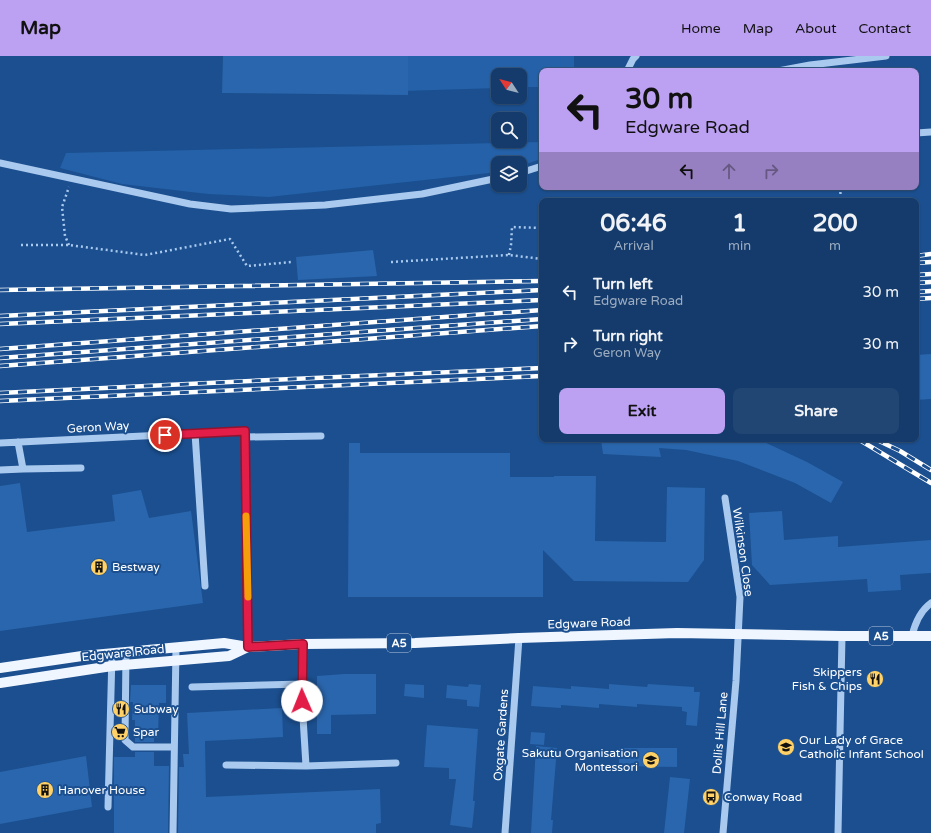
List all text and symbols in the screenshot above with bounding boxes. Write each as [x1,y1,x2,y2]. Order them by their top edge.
text: Map [20,17,61,39]
text: Home [681,20,721,37]
text: Map [743,20,773,37]
text: About [795,20,837,37]
text: Contact [859,20,911,37]
north arrow [491,68,527,104]
map controls [491,68,527,192]
text: 30 m [625,82,693,116]
icon: left [559,84,611,136]
button: search [491,112,527,148]
text: Edgware Road [625,116,750,138]
button: layers [491,156,527,192]
icon: left [676,160,698,182]
icon: ahead [718,160,740,182]
icon: right [760,160,782,182]
text: 06:46 [600,209,667,238]
text: 1 [732,209,747,238]
text: 200 [812,209,858,238]
text: Arrival [613,238,654,254]
text: min [728,238,751,254]
text: m [829,238,841,254]
text: Turn left [593,275,653,293]
icon: left [559,281,581,303]
text: 30 m [862,283,899,301]
text: Edgware Road [593,293,683,309]
text: Turn right [593,327,663,345]
icon: right [559,333,581,355]
text: 30 m [862,335,899,353]
text: Geron Way [593,345,661,361]
button: Exit [559,388,725,434]
button: Share [733,388,899,434]
street label: Geron Way [66,418,130,436]
pin [148,418,182,452]
icon: arrive [154,424,176,446]
street label: Wilkinson Close [730,507,756,597]
building icon: Bestway [89,557,109,577]
place label: Bestway [112,560,160,574]
street label: Edgware Road [547,615,631,631]
road number: A5 [869,627,893,645]
road number: A5 [387,634,411,652]
street label: Edgware Road [81,642,165,664]
place label: Skippers Fish & Chips [792,665,862,693]
restaurant icon: Skippers Fish & Chips [865,669,885,689]
position arrow [281,680,323,722]
street label: Oxgate Gardens [491,688,511,781]
street label: Dollis Hill Lane [709,691,731,775]
restaurant icon: Subway [111,699,131,719]
place label: Subway [134,702,179,716]
supermarket icon: Spar [110,722,130,742]
place label: Spar [133,725,160,739]
place label: Our Lady of Grace Catholic Infant School [799,733,924,761]
school or university icon: Our Lady of Grace Catholic Infant School [776,737,796,757]
place label: Sakutu Organisation Montessori [522,746,638,774]
school or university icon: Sakutu Organisation Montessori [641,750,661,770]
building icon: Hanover House [35,780,55,800]
place label: Hanover House [58,783,145,797]
bus stop icon: Conway Road [701,787,721,807]
place label: Conway Road [724,790,802,804]

